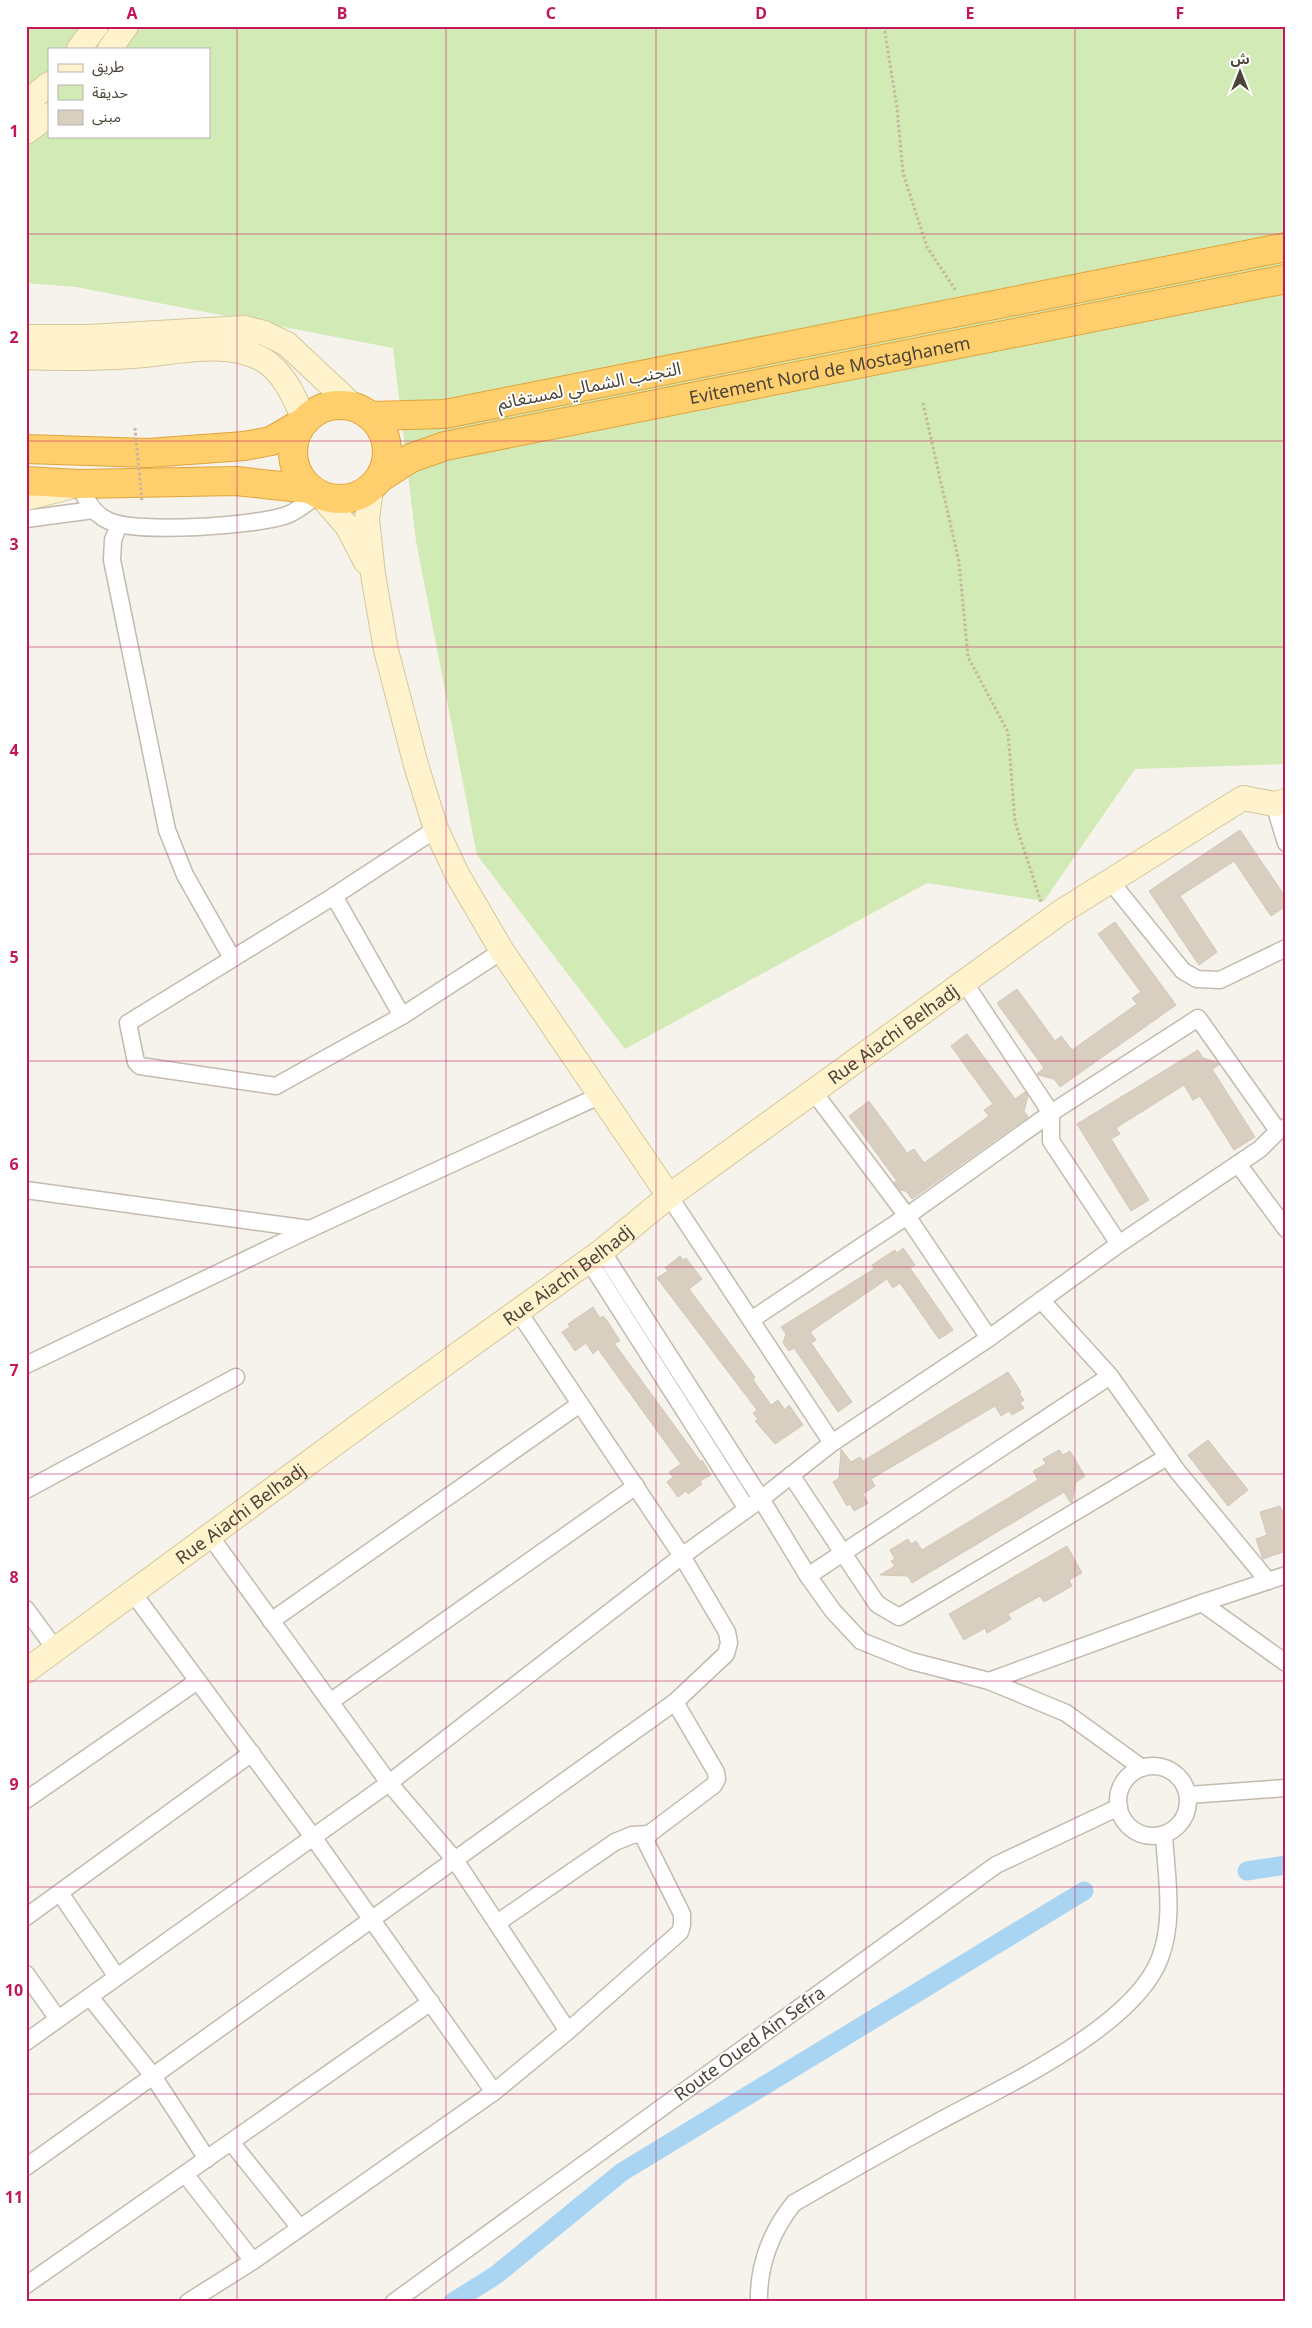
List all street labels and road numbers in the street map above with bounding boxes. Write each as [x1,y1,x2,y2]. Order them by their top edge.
street label: Evitement Nord de Mostaghanem [687,330,972,409]
street label: التجنب الشمالي لمستغانم [495,355,683,417]
street label: Rue Aiachi Belhadj [823,978,963,1089]
street label: Rue Aiachi Belhadj [498,1219,638,1331]
street label: Rue Aiachi Belhadj [170,1457,310,1569]
street label: Route Oued Ain Sefra [669,1980,829,2106]

